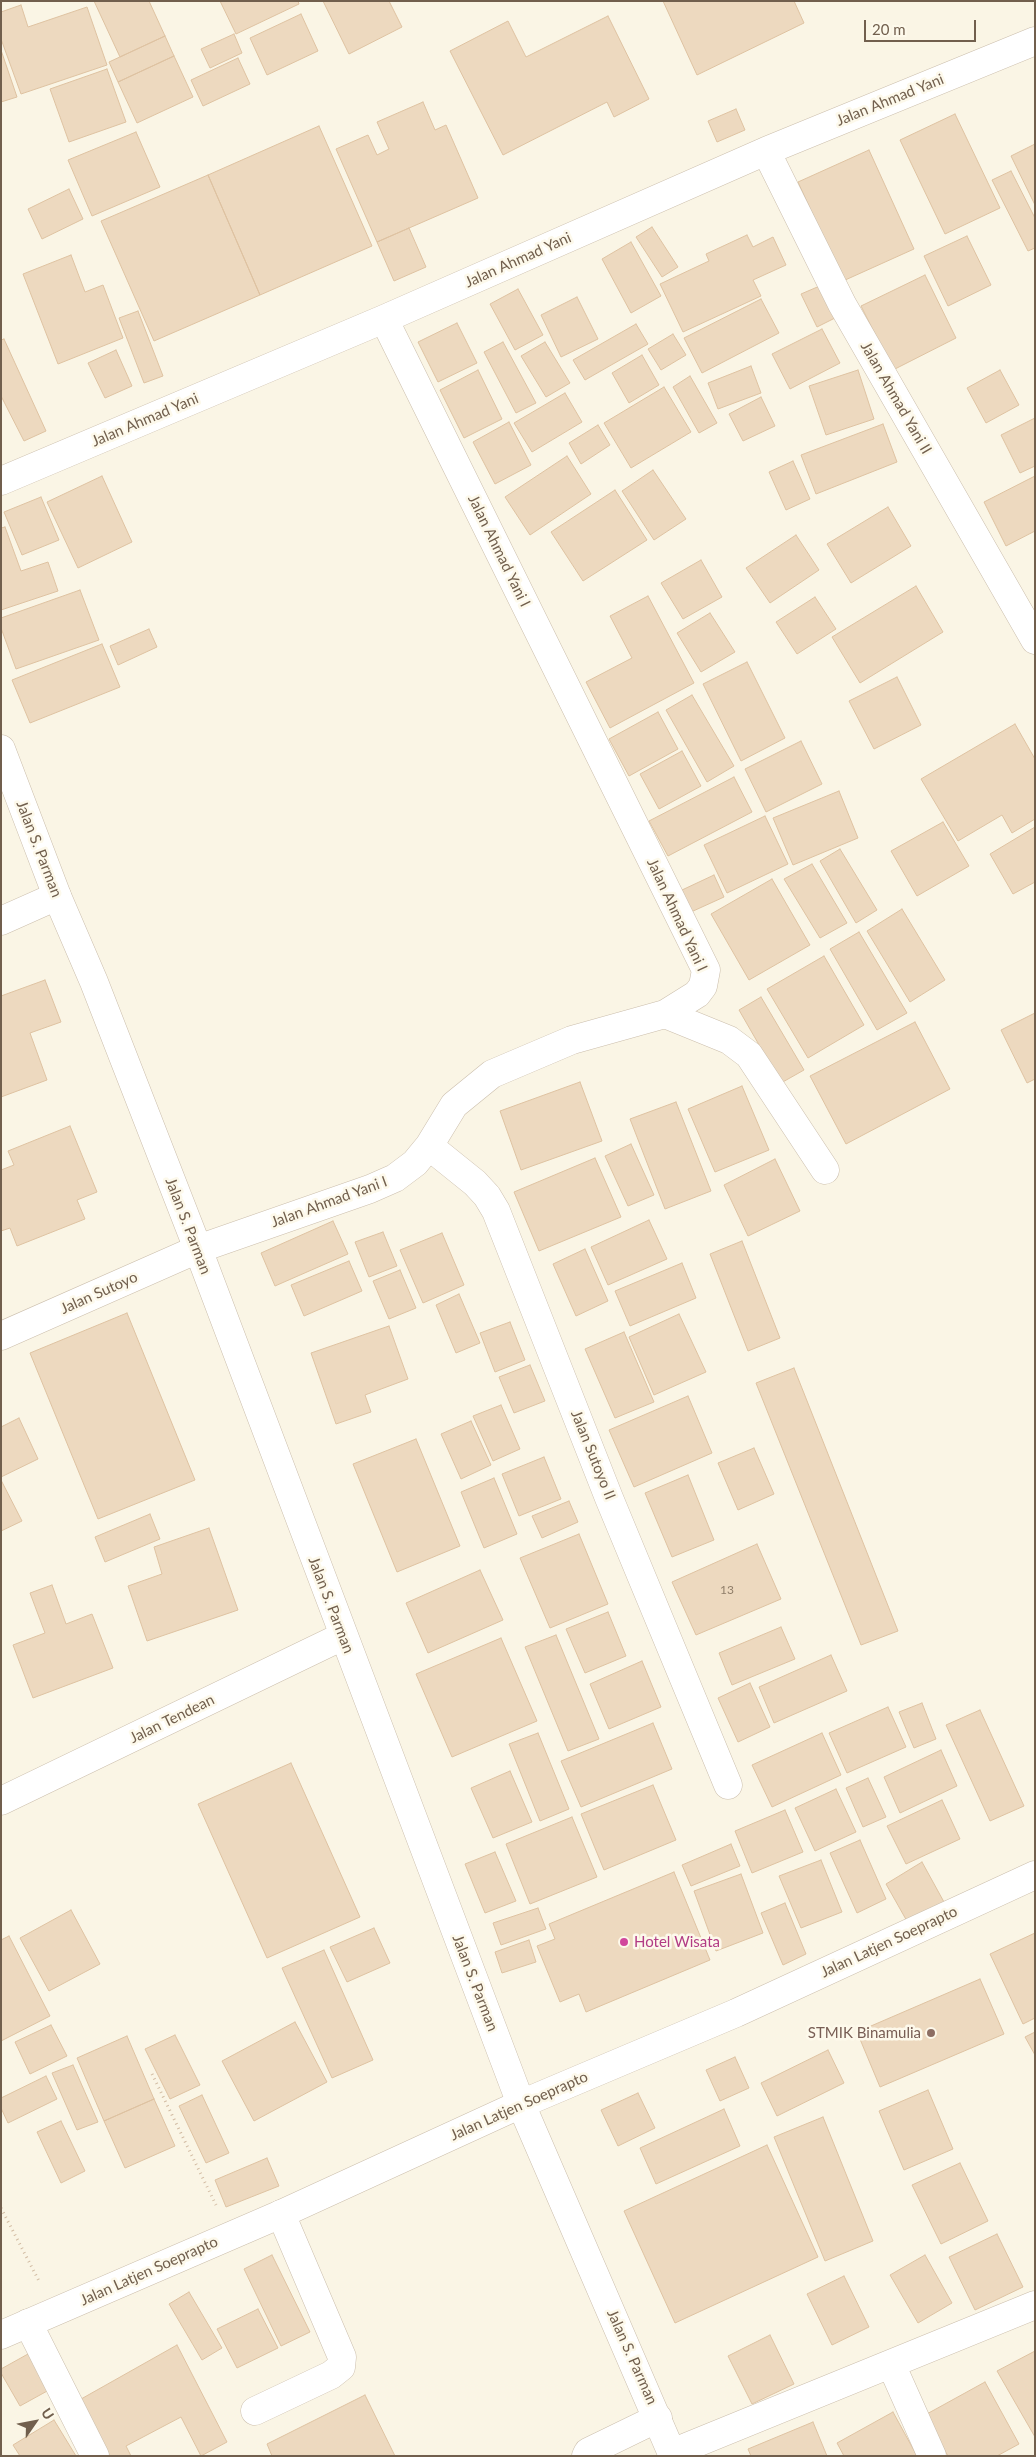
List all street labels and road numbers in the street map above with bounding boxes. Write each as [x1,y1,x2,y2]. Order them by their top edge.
street label: Jalan Ahmad Yani [834,70,946,130]
street label: Jalan Ahmad Yani [462,229,574,291]
street label: Jalan Ahmad Yani II [857,339,935,457]
street label: Jalan Ahmad Yani [89,389,201,451]
street label: Jalan Ahmad Yani I [464,492,534,610]
street label: Jalan S. Parman [12,798,66,900]
street label: Jalan Ahmad Yani I [643,856,711,974]
street label: Jalan Ahmad Yani I [268,1173,390,1231]
street label: Jalan S. Parman [161,1175,215,1277]
street label: Jalan Sutoyo [58,1268,140,1318]
street label: Jalan Sutoyo II [567,1408,619,1502]
street label: Jalan S. Parman [304,1554,358,1656]
street label: Jalan Tendean [127,1691,217,1747]
street label: Jalan Latjen Soeprapto [818,1902,960,1982]
street label: Jalan S. Parman [448,1932,502,2034]
street label: Jalan Latjen Soeprapto [447,2068,591,2144]
street label: Jalan Latjen Soeprapto [77,2233,221,2309]
street label: Jalan S. Parman [603,2307,661,2407]

